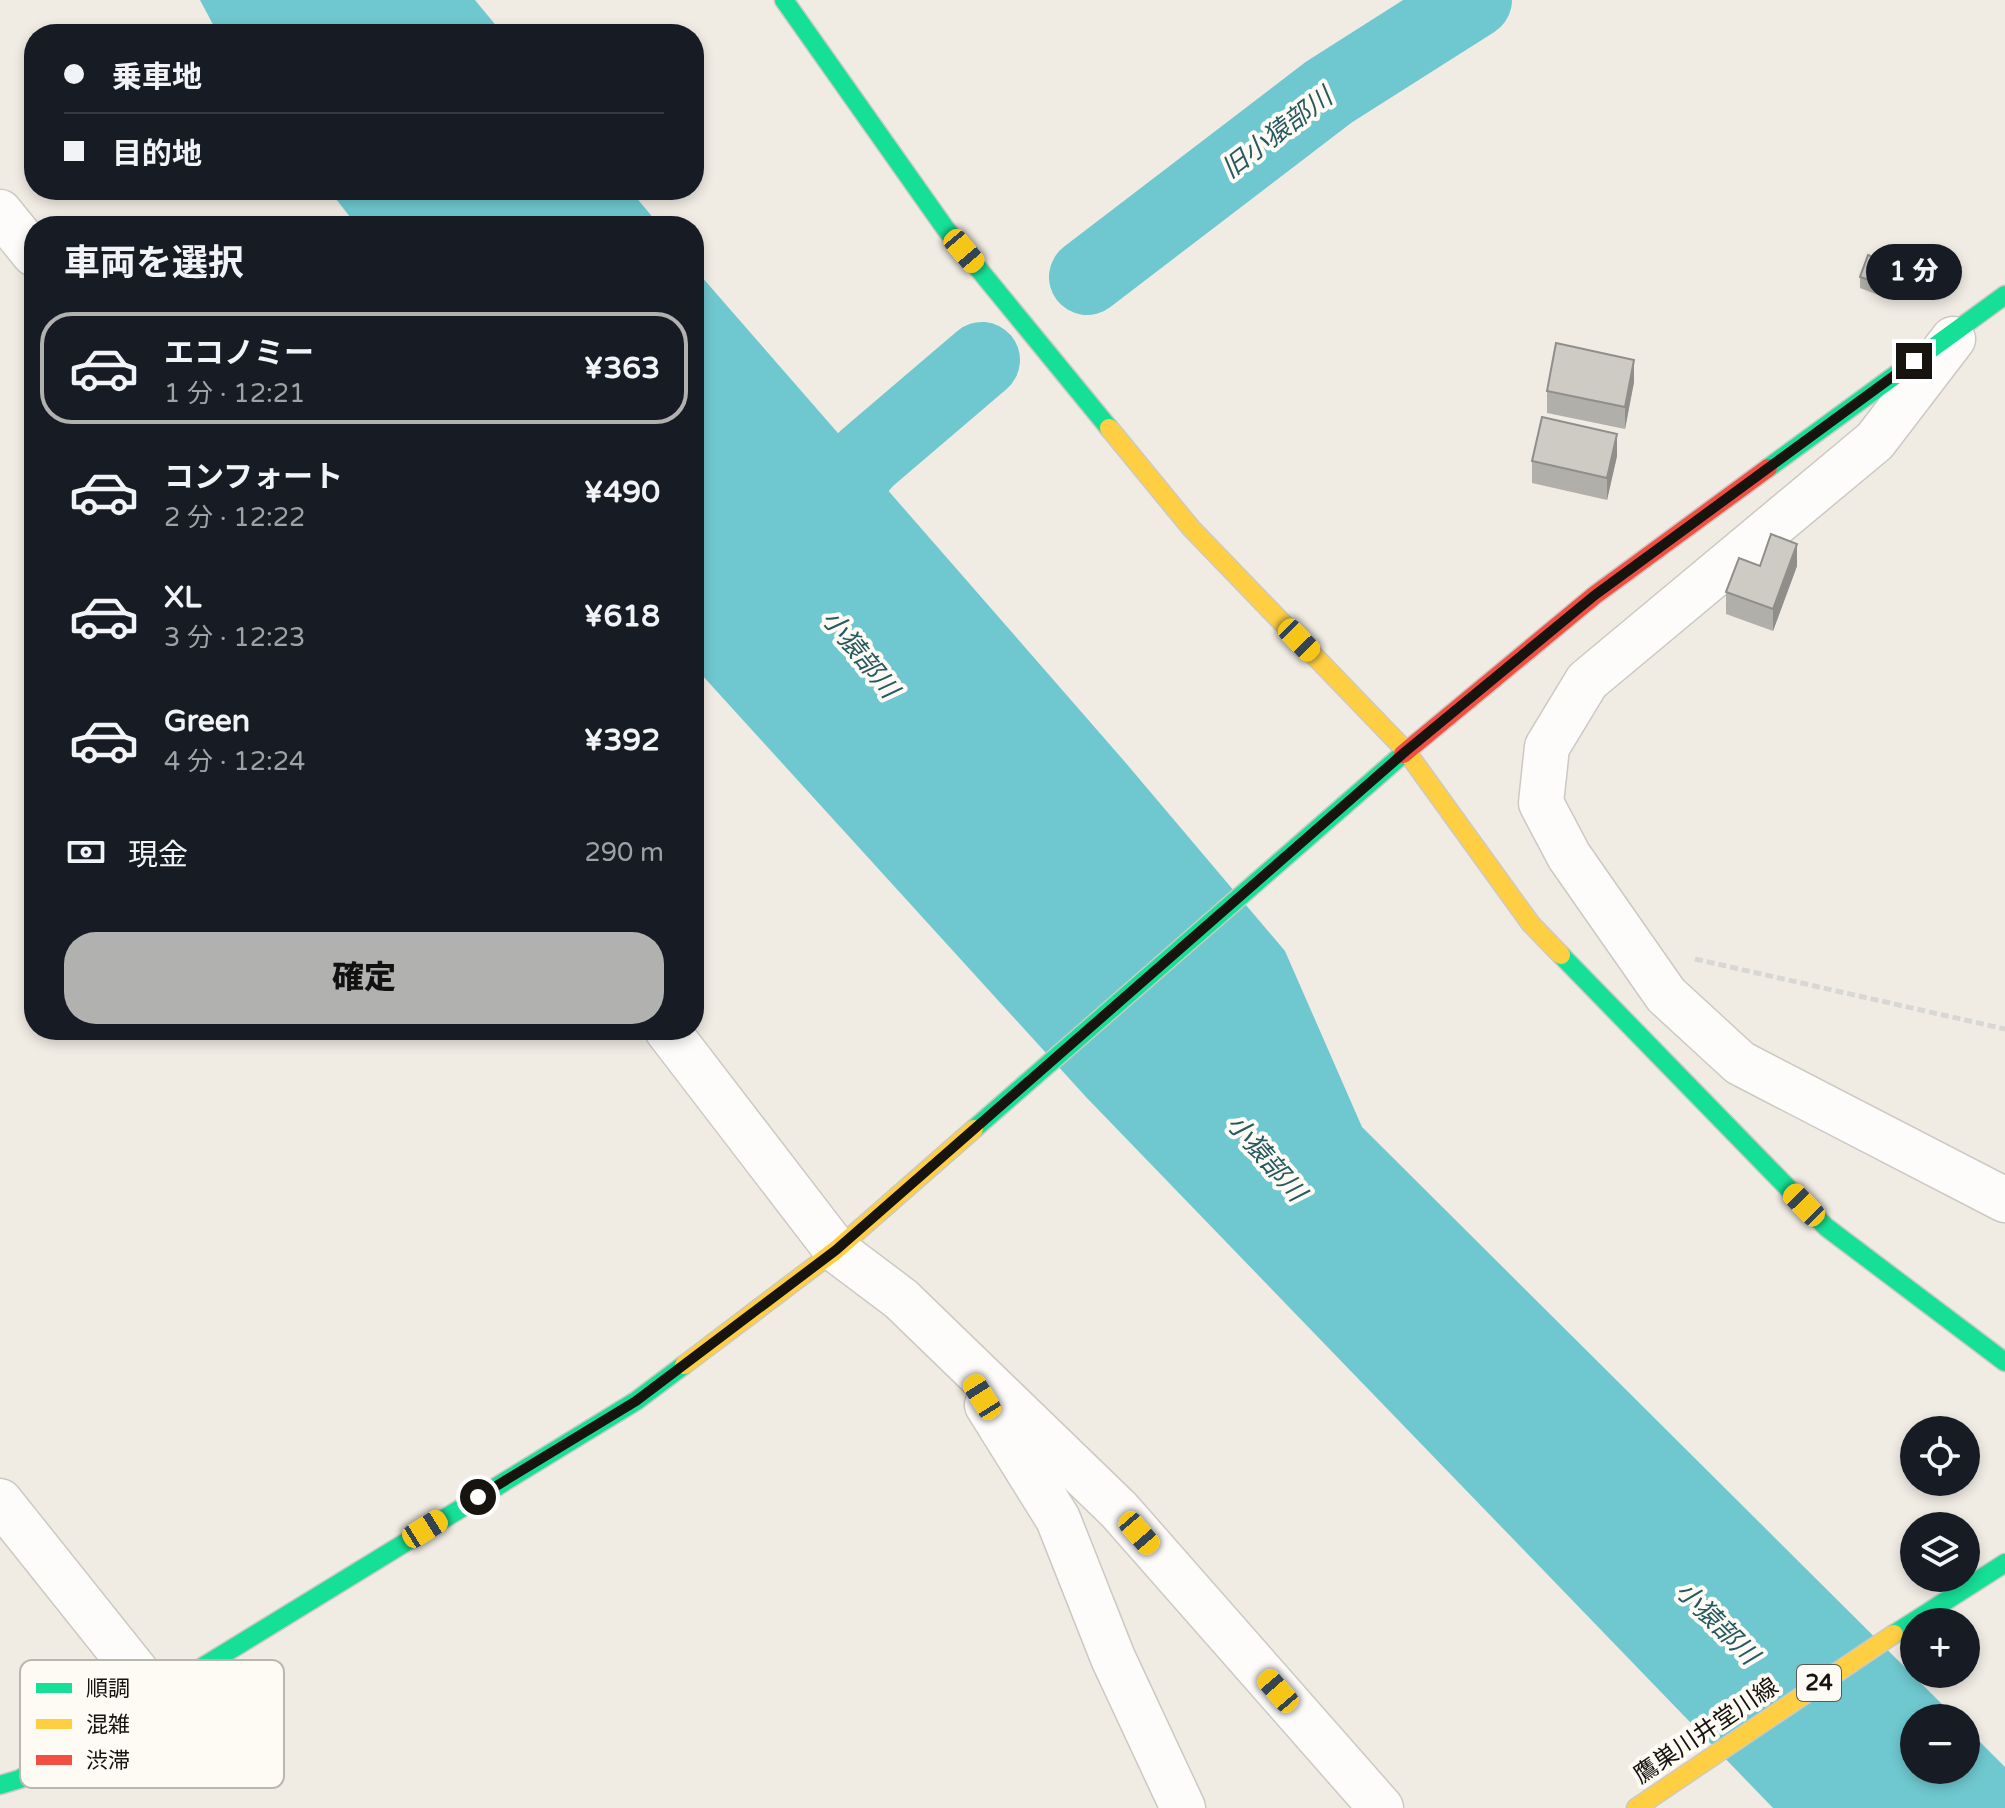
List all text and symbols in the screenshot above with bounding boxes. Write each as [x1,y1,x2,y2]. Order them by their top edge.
text: 乗車地 [112,59,202,96]
water label: 旧小猿部川 [1216,80,1341,185]
text: 目的地 [112,136,202,173]
car [939,225,989,277]
text: 車両を選択 [64,242,244,285]
callout: 1 分 [1866,245,1962,301]
text: 1 分 [1889,256,1939,287]
icon: car [68,332,140,404]
text: エコノミー [164,335,314,372]
route end [1896,343,1932,379]
text: ¥363 [584,350,660,387]
text: 1 分 · 12:21 [164,378,305,409]
icon: car [68,456,140,528]
text: コンフォート [164,459,343,496]
text: ¥490 [584,474,660,511]
text: 2 分 · 12:22 [164,502,305,533]
text: XL [164,579,201,616]
icon: car [68,580,140,652]
text: ¥618 [584,598,660,635]
water label: 小猿部川 [815,604,907,706]
car [1274,614,1324,666]
text: 3 分 · 12:23 [164,622,305,653]
text: Green [164,703,250,740]
icon: car [68,704,140,776]
text: ¥392 [584,722,660,759]
text: 4 分 · 12:24 [164,746,305,777]
icon: cash [64,830,108,874]
text: 現金 [128,837,188,874]
text: 290 m [584,837,664,868]
button: 確定 [64,932,664,1024]
water label: 小猿部川 [1220,1109,1314,1210]
car [1779,1179,1829,1231]
car [959,1370,1005,1424]
map controls [1900,1416,1980,1784]
button: locate [1900,1416,1980,1496]
route start [460,1479,496,1515]
car [398,1506,452,1552]
car [1114,1507,1164,1559]
button: layers [1900,1512,1980,1592]
water label: 小猿部川 [1669,1575,1767,1673]
button: + [1900,1608,1980,1688]
legend [20,1660,284,1788]
car [1253,1665,1303,1717]
road number: 24 [1797,1665,1841,1701]
street label: 鷹巣川井堂川線 [1628,1672,1784,1790]
text: 順調 [86,1676,130,1702]
button: − [1900,1704,1980,1784]
text: 混雑 [86,1712,130,1738]
text: 渋滞 [86,1748,130,1774]

